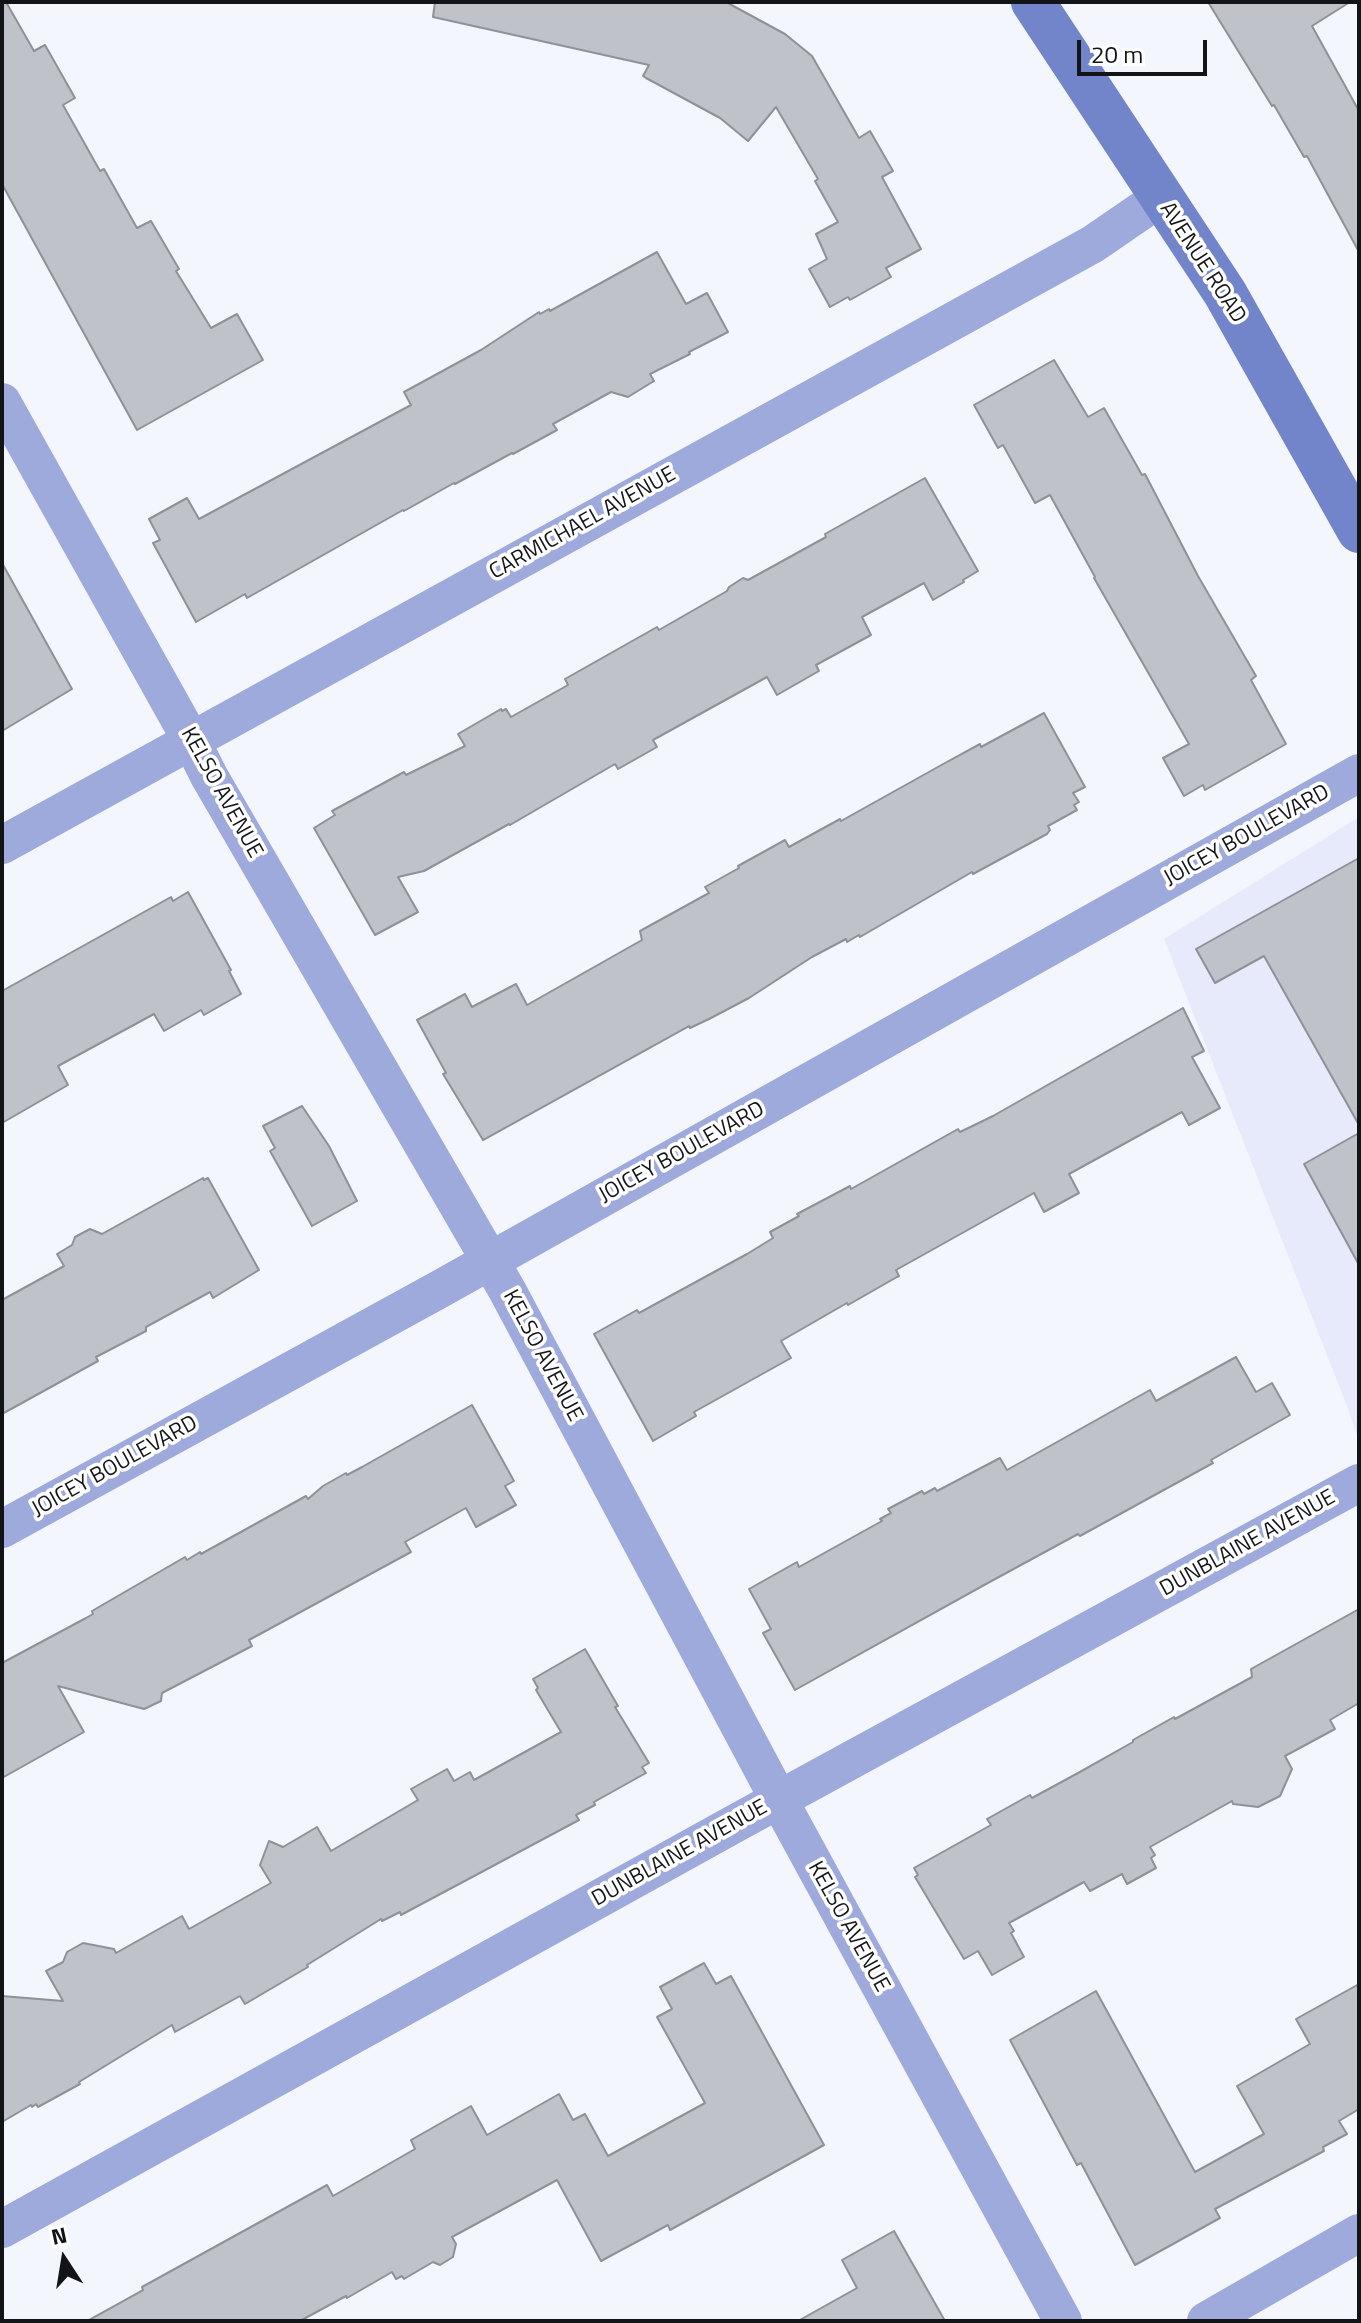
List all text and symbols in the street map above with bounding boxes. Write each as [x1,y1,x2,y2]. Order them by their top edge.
scale bar [1081,24,1211,74]
text: 20 m [1091,36,1143,72]
street label: AVENUE ROAD [1153,198,1251,328]
street label: CARMICHAEL AVENUE [485,462,681,586]
street label: KELSO AVENUE [174,723,268,863]
street label: JOICEY BOULEVARD [1160,780,1334,892]
street label: JOICEY BOULEVARD [595,1097,769,1209]
street label: KELSO AVENUE [496,1286,588,1426]
street label: JOICEY BOULEVARD [28,1411,202,1523]
street label: DUNBLAINE AVENUE [1156,1485,1340,1603]
street label: DUNBLAINE AVENUE [588,1795,772,1913]
street label: KELSO AVENUE [801,1857,895,1997]
text: N [48,2217,70,2254]
north arrow [24,2219,104,2299]

